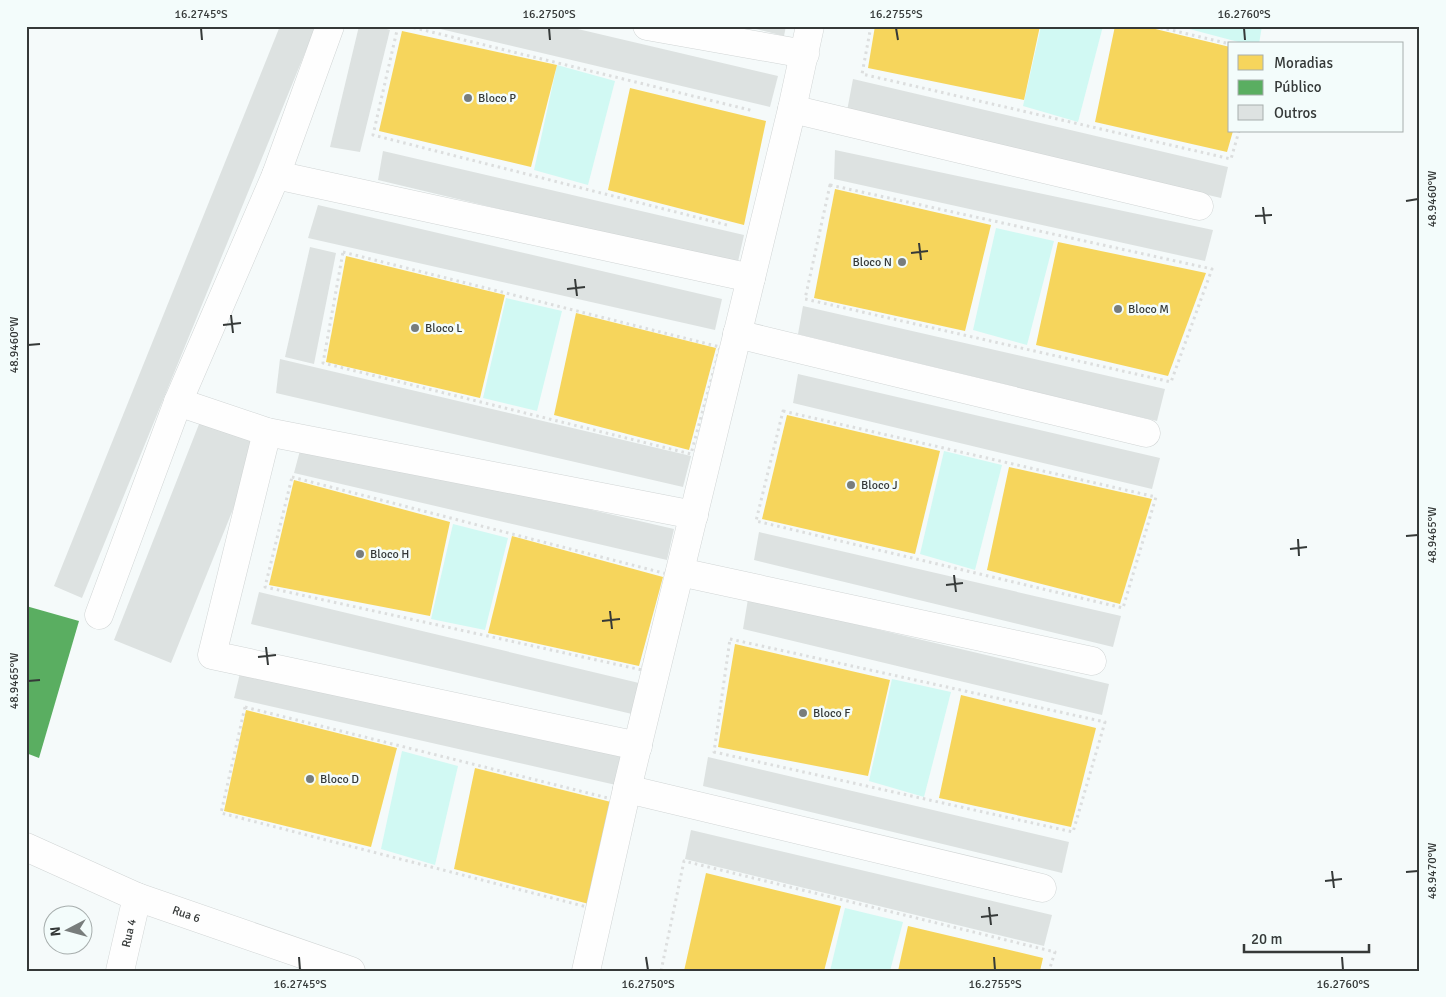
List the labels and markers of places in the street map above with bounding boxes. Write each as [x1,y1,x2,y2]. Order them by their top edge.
place label: Bloco P [478,91,516,106]
marker: Bloco P [462,92,474,104]
place label: Bloco N [852,255,892,270]
marker: Bloco N [896,256,908,268]
place label: Bloco M [1128,302,1169,317]
marker: Bloco M [1112,303,1124,315]
place label: Bloco L [425,321,463,336]
marker: Bloco L [409,322,421,334]
place label: Bloco J [861,478,898,493]
marker: Bloco J [845,479,857,491]
place label: Bloco H [370,547,409,562]
marker: Bloco H [354,548,366,560]
place label: Bloco F [813,706,851,721]
marker: Bloco F [797,707,809,719]
place label: Bloco D [320,772,359,787]
marker: Bloco D [304,773,316,785]

